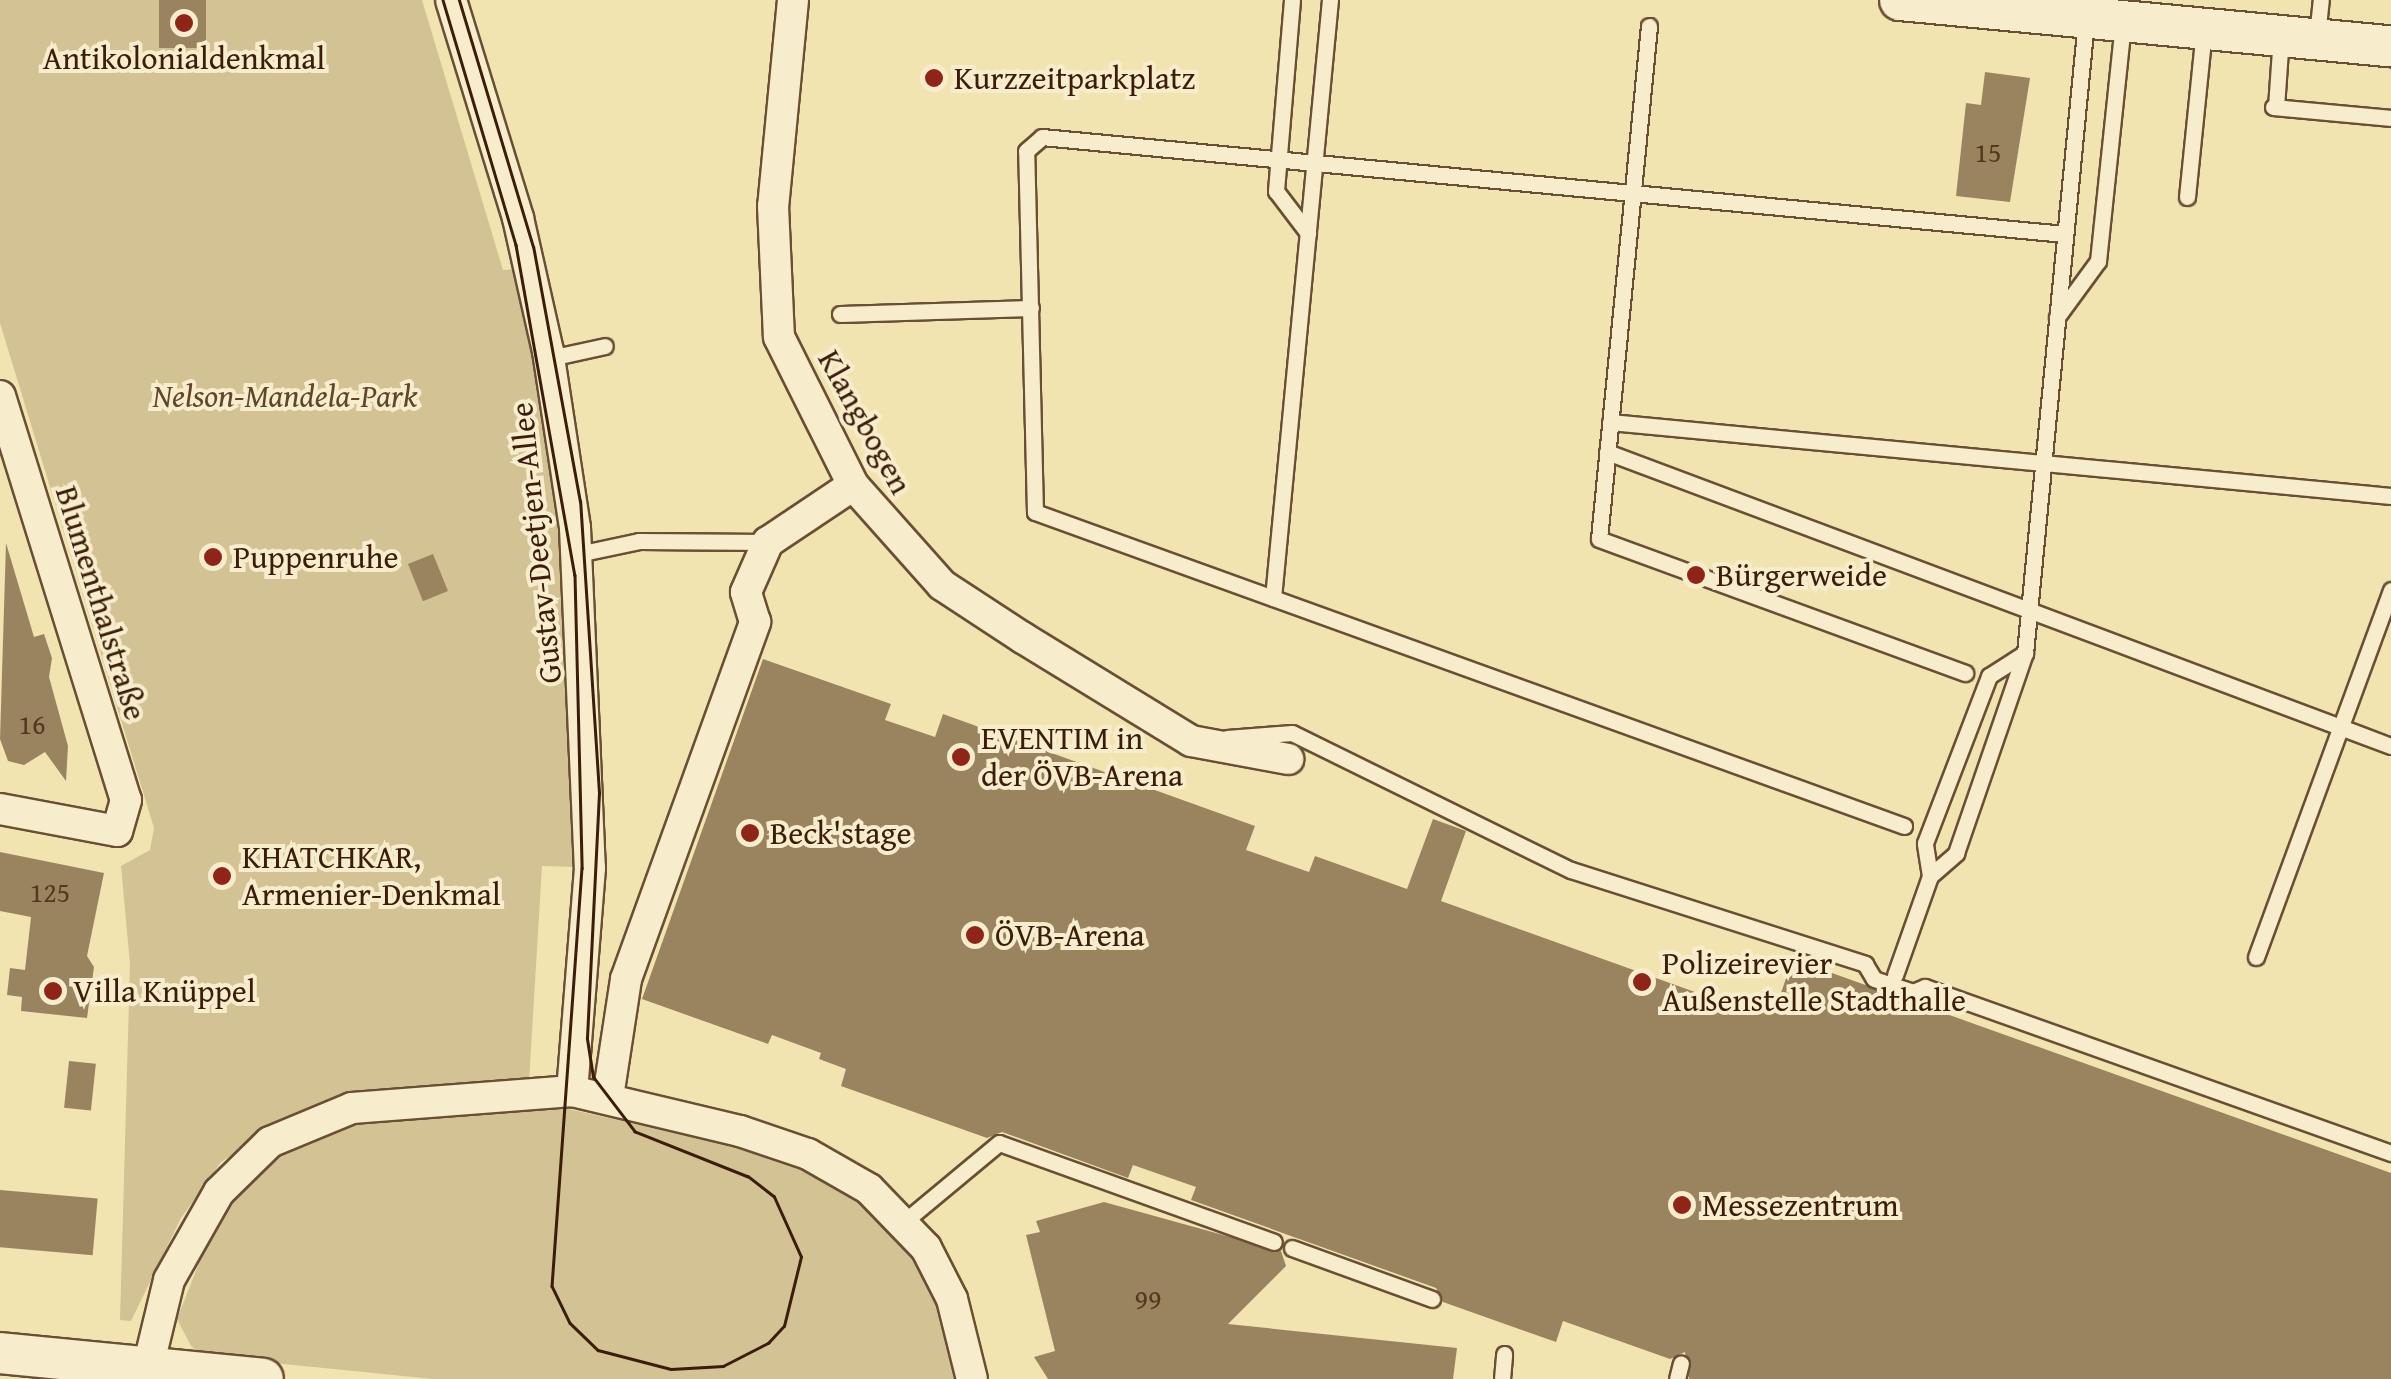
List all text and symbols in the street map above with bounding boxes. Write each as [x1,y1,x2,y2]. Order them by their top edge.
marker: Antikolonialdenkmal [173,12,195,34]
place label: Antikolonialdenkmal [43,39,325,77]
place label: Kurzzeitparkplatz [954,59,1195,97]
marker: Kurzzeitparkplatz [923,67,945,89]
house number: 15 [1975,135,2001,169]
street label: Klangbogen [810,343,920,501]
park label: Nelson-Mandela-Park [153,377,417,415]
street label: Gustav-Deetjen-Allee [502,401,570,685]
street label: Blumenthalstraße [47,481,155,725]
place label: Puppenruhe [233,538,399,576]
marker: Puppenruhe [202,546,224,568]
place label: Bürgerweide [1716,556,1887,594]
marker: Bürgerweide [1685,564,1707,586]
house number: 16 [19,707,45,741]
place label: EVENTIM in der ÖVB-Arena [981,720,1183,795]
marker: EVENTIM in der ÖVB-Arena [950,746,972,768]
place label: Beck'stage [770,814,911,852]
marker: Beck'stage [739,822,761,844]
place label: KHATCHKAR, Armenier-Denkmal [242,839,501,914]
marker: KHATCHKAR, Armenier-Denkmal [211,865,233,887]
house number: 125 [30,875,70,909]
place label: ÖVB-Arena [995,916,1145,954]
marker: ÖVB-Arena [964,924,986,946]
place label: Polizeirevier Außenstelle Stadthalle [1662,945,1966,1020]
marker: Polizeirevier Außenstelle Stadthalle [1631,971,1653,993]
place label: Villa Knüppel [73,972,256,1010]
marker: Villa Knüppel [42,980,64,1002]
place label: Messezentrum [1702,1186,1899,1224]
marker: Messezentrum [1671,1194,1693,1216]
house number: 99 [1135,1282,1161,1316]

